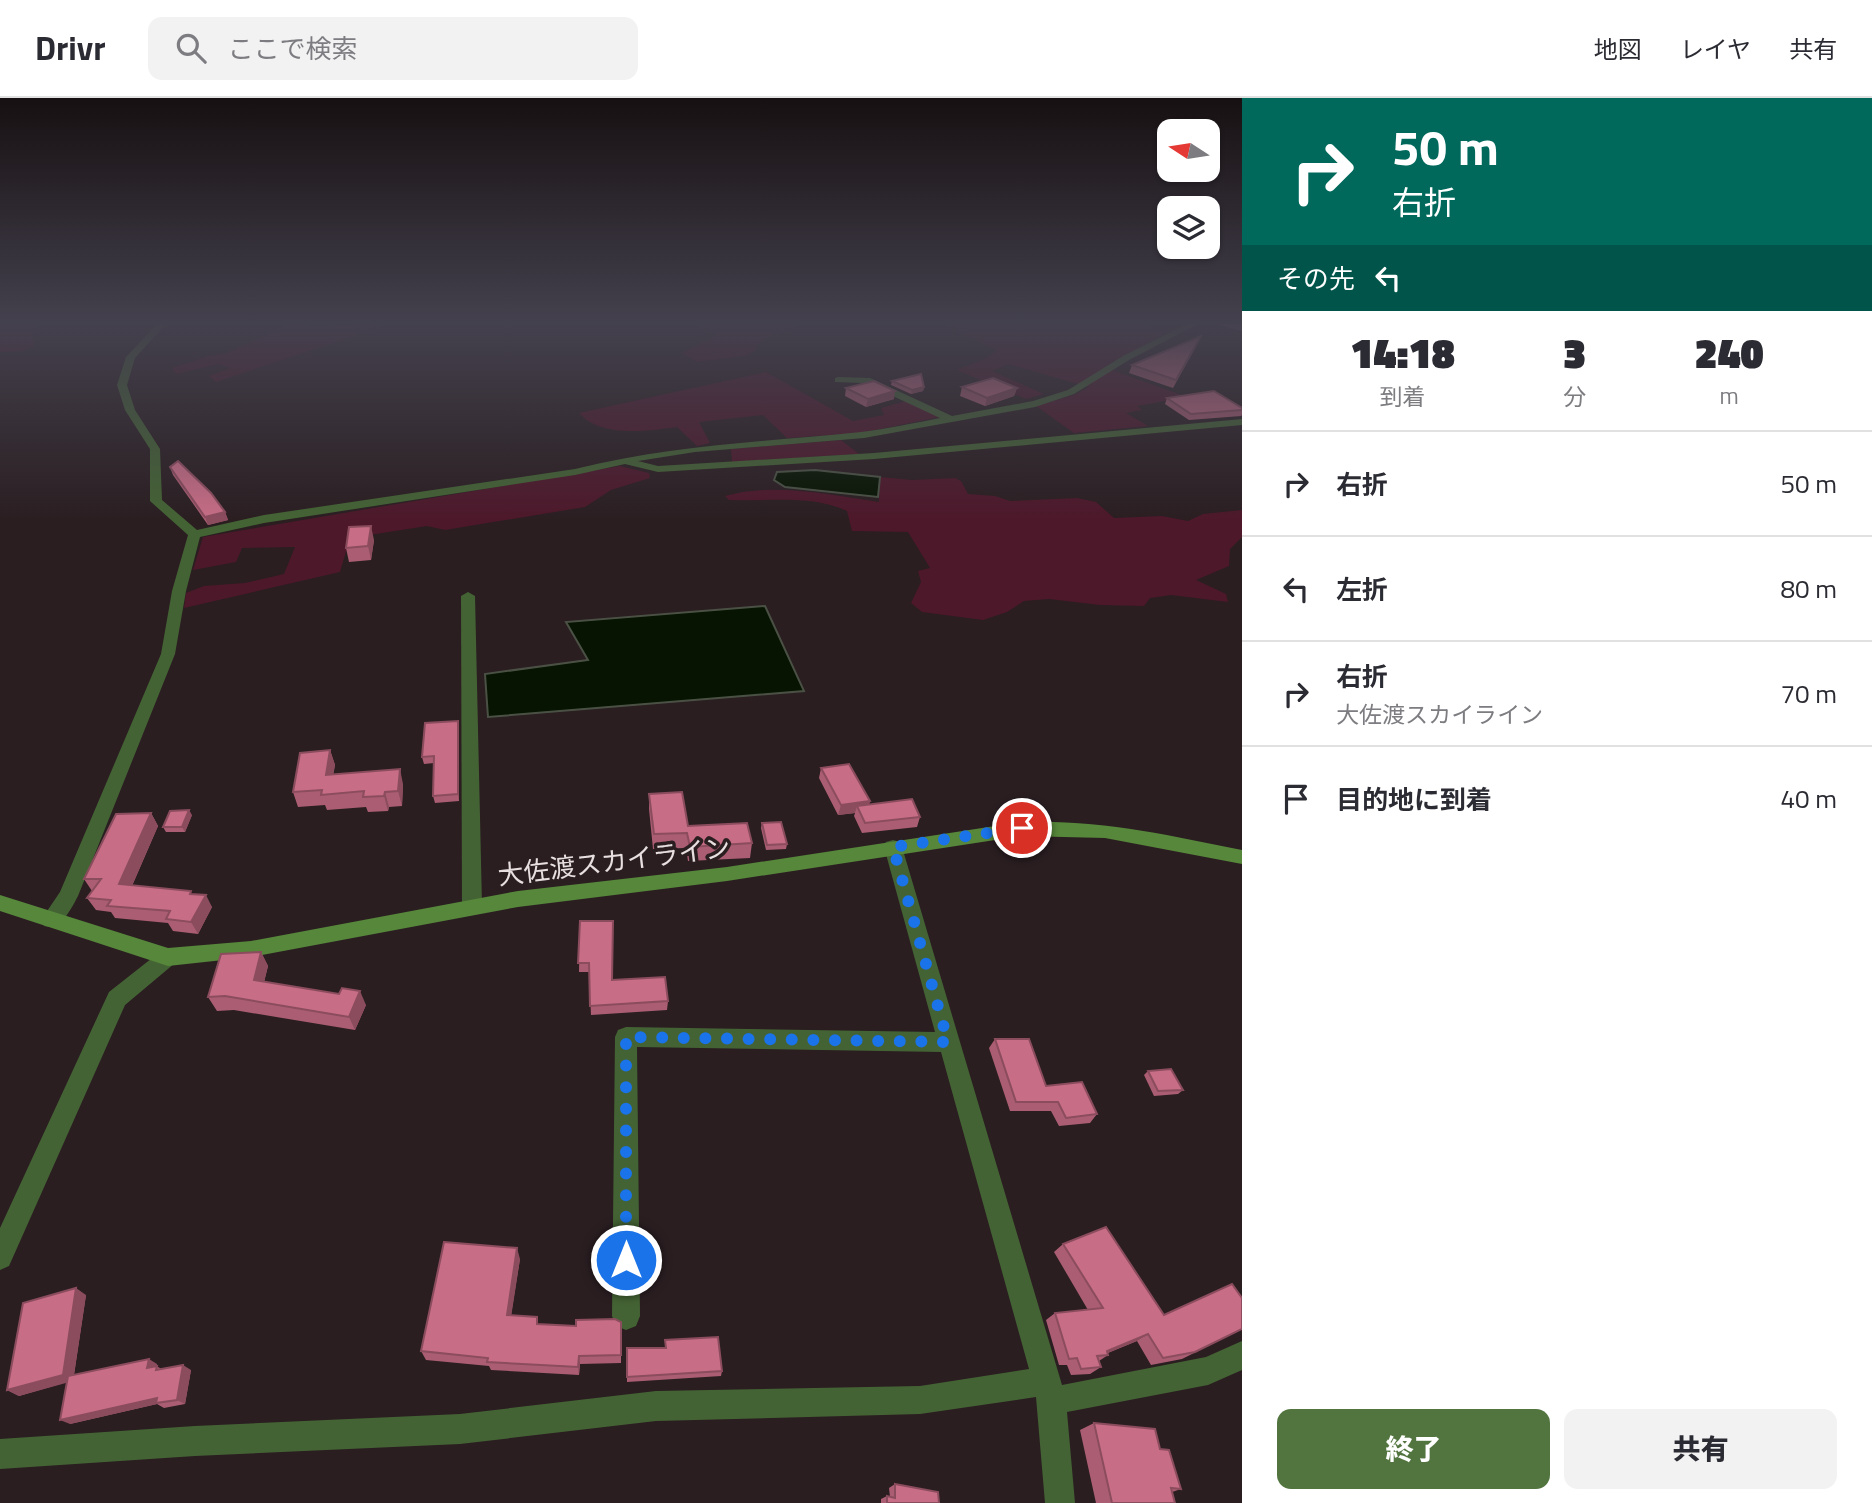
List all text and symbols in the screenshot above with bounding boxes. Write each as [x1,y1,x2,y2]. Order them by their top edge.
search box [148,17,638,80]
text: Drivr [35,23,106,73]
icon: search [172,29,210,67]
text: ここで検索 [228,29,358,68]
text: 地図 [1594,31,1642,67]
text: レイヤ [1680,31,1751,67]
text: 共有 [1789,31,1837,67]
text: 50 m [1392,109,1499,184]
north arrow [1157,119,1220,182]
map controls [1157,119,1220,259]
icon: right [1277,126,1368,217]
text: 右折 [1392,178,1456,226]
button: layers [1157,196,1220,259]
text: その先 [1277,259,1355,298]
icon: left [1369,259,1407,297]
text: 14:18 [1350,320,1455,384]
text: 3 [1563,320,1586,384]
text: 240 [1694,320,1764,384]
text: m [1719,378,1739,413]
text: 到着 [1380,379,1426,414]
text: 分 [1563,379,1586,414]
text: 50 m [1780,464,1837,503]
icon: right [1277,465,1315,503]
text: 右折 [1336,465,1388,504]
text: 80 m [1780,569,1837,608]
icon: left [1277,570,1315,608]
text: 左折 [1336,570,1388,609]
text: 右折 [1336,657,1388,696]
text: 70 m [1780,674,1837,713]
icon: right [1277,675,1315,713]
text: 大佐渡スカイライン [1336,697,1543,732]
text: 40 m [1780,779,1837,818]
icon: arrive [1277,780,1315,818]
text: 目的地に到着 [1336,780,1492,819]
pin [992,798,1052,858]
icon: arrive [1003,809,1041,847]
street label: 大佐渡スカイライン [495,827,733,895]
position arrow [589,1223,663,1297]
button: 終了 [1277,1409,1550,1489]
button: 共有 [1564,1409,1837,1489]

